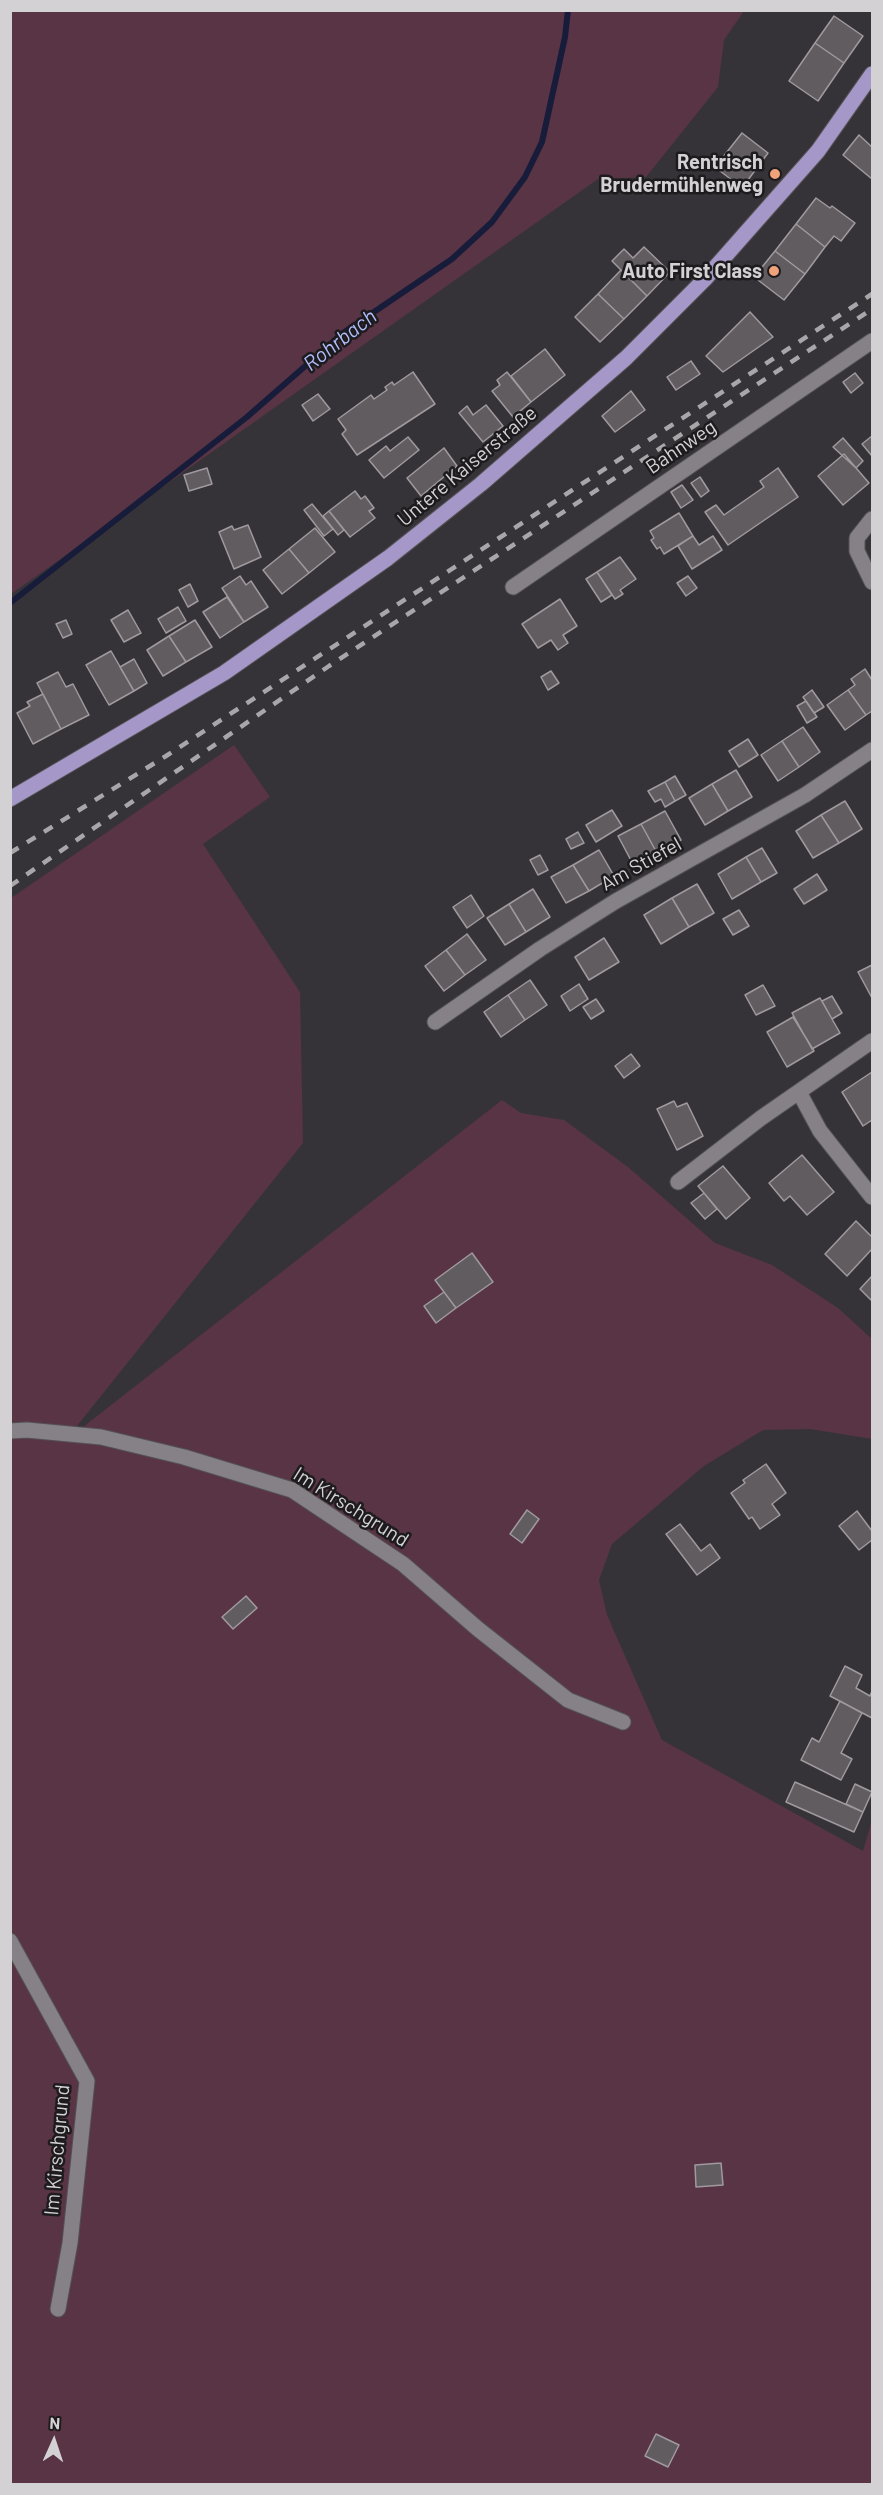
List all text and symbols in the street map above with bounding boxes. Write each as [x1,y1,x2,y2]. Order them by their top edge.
place label: Rentrisch Brudermühlenweg [600,150,763,197]
marker: Rentrisch Brudermühlenweg [768,167,782,181]
place label: Auto First Class [622,259,762,283]
marker: Auto First Class [767,264,781,278]
water label: Rohrbach [298,304,382,376]
street label: Untere Kaiserstraße [392,401,542,531]
street label: Bahnweg [641,415,721,479]
street label: Am Stiefel [596,832,686,896]
street label: Im Kirschgrund [289,1462,413,1552]
street label: Im Kirschgrund [39,2084,75,2216]
north arrow [24,2411,84,2471]
text: N [49,2413,61,2432]

